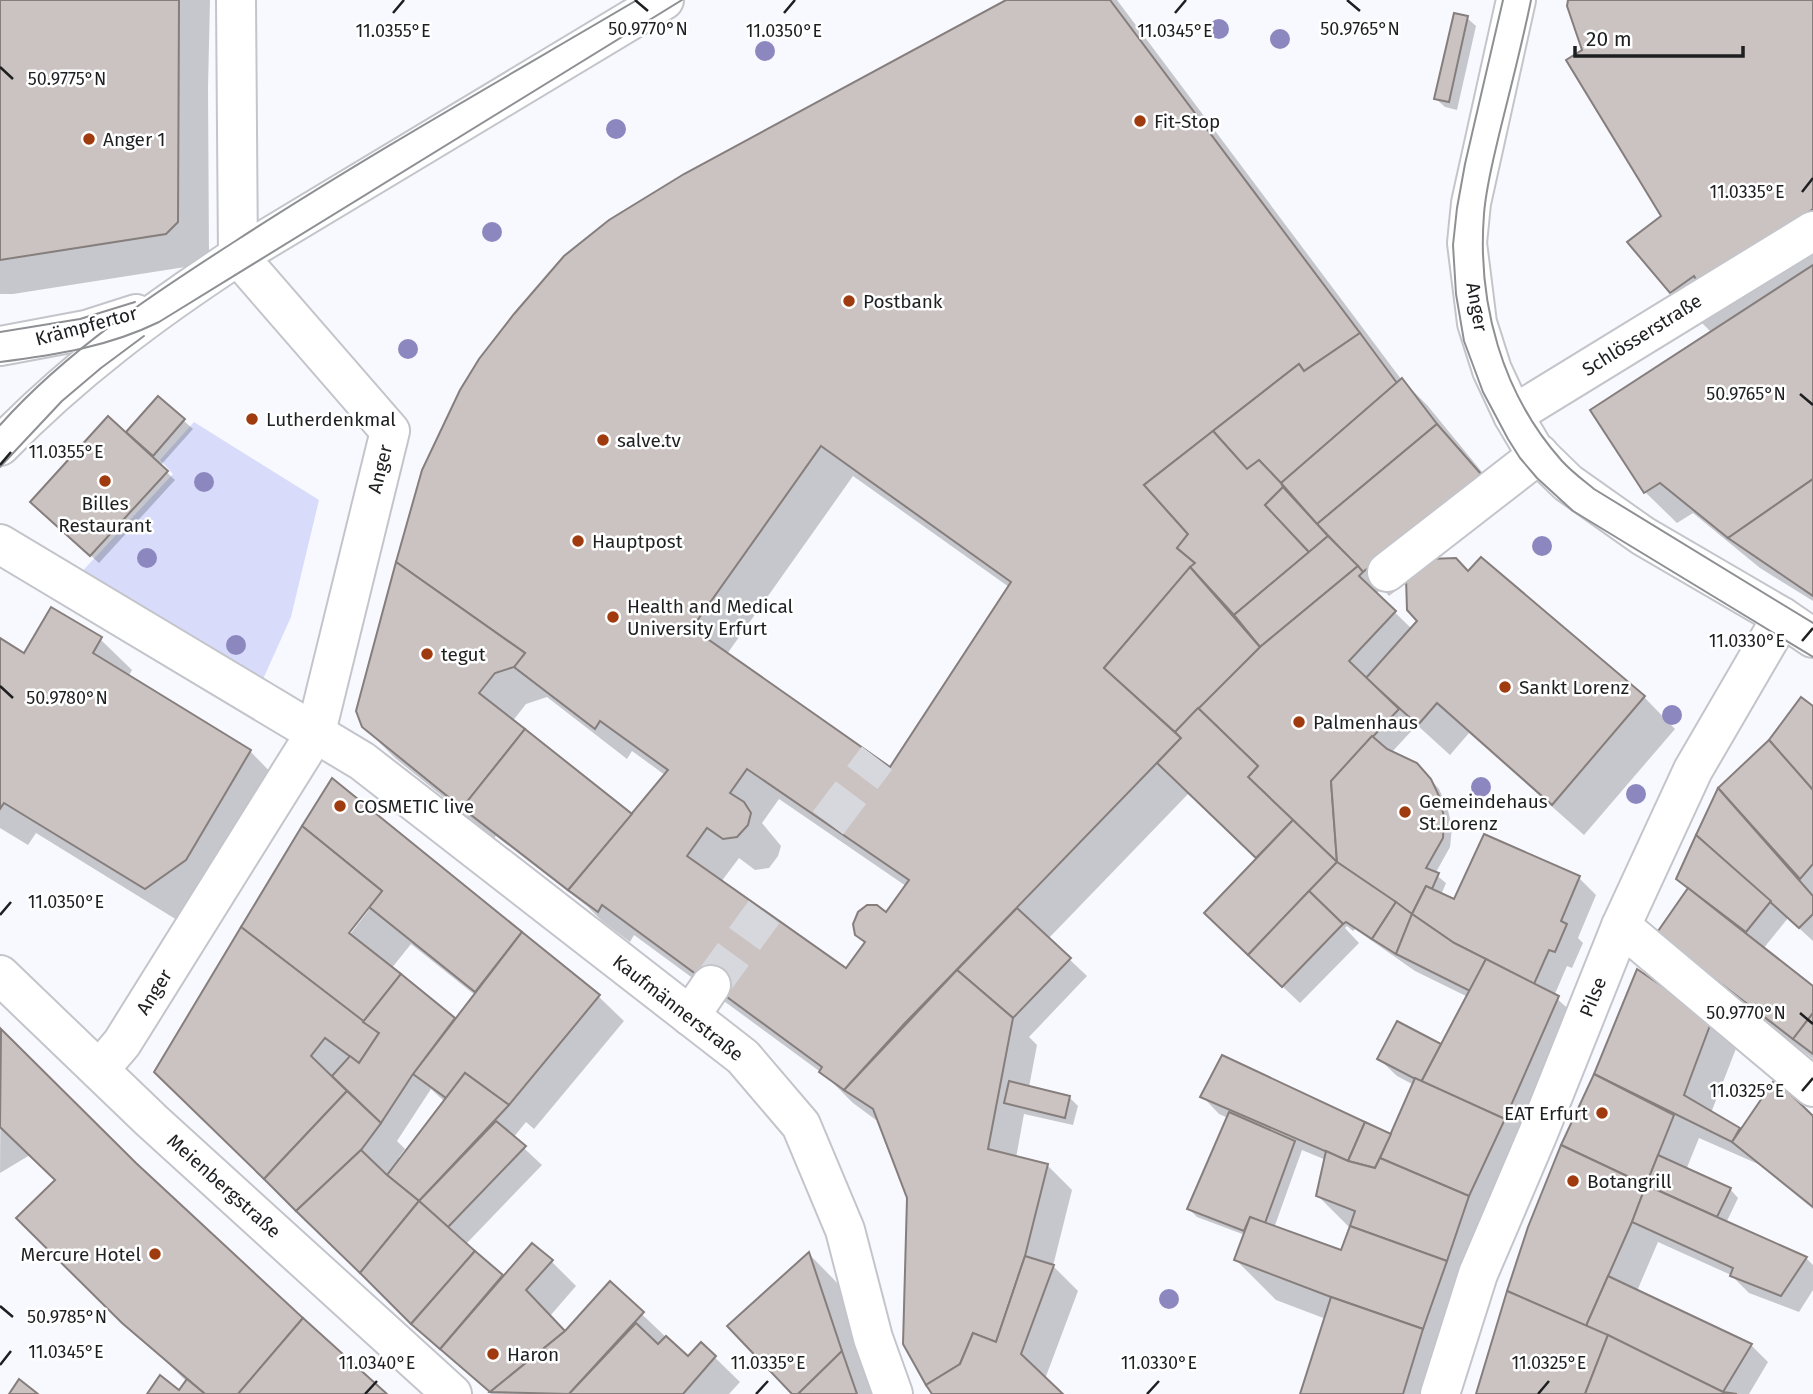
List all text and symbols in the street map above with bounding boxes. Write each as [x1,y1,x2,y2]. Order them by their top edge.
scale bar [1575,14,1743,58]
text: 50.9770°N [608,18,688,40]
text: 50.9765°N [1320,18,1400,40]
text: 11.0355°E [355,20,431,42]
text: 11.0350°E [746,20,822,42]
text: 11.0345°E [1137,20,1213,42]
text: 20 m [1586,26,1632,52]
text: 50.9775°N [28,68,106,90]
place label: Fit-Stop [1154,110,1220,133]
marker: Fit-Stop [1132,113,1148,129]
place label: Anger 1 [103,128,166,151]
marker: Anger 1 [81,131,97,147]
text: 11.0335°E [1709,181,1785,203]
street label: Anger [1461,281,1493,334]
street label: Schlösserstraße [1578,289,1706,381]
place label: Postbank [863,290,943,313]
marker: Postbank [841,293,857,309]
street label: Krämpfertor [32,301,140,351]
text: 50.9765°N [1706,383,1786,405]
place label: Lutherdenkmal [266,408,396,431]
marker: Lutherdenkmal [244,411,260,427]
place label: salve.tv [617,429,681,452]
marker: salve.tv [595,432,611,448]
text: 11.0355°E [28,441,104,463]
street label: Anger [363,442,397,496]
marker: Billes Restaurant [97,473,113,489]
place label: Billes Restaurant [58,492,152,537]
place label: Hauptpost [592,530,683,553]
marker: Hauptpost [570,533,586,549]
place label: Health and Medical University Erfurt [627,595,794,640]
marker: Health and Medical University Erfurt [605,609,621,625]
text: 11.0330°E [1709,630,1785,652]
place label: tegut [441,643,486,666]
marker: tegut [419,646,435,662]
place label: Sankt Lorenz [1519,676,1629,699]
marker: Sankt Lorenz [1497,679,1513,695]
text: 50.9780°N [26,687,108,709]
place label: Palmenhaus [1313,711,1418,734]
marker: Palmenhaus [1291,714,1307,730]
place label: Gemeindehaus St.Lorenz [1419,790,1548,835]
place label: COSMETIC live [354,795,474,818]
marker: COSMETIC live [332,798,348,814]
marker: Gemeindehaus St.Lorenz [1397,804,1413,820]
text: 11.0350°E [28,891,104,913]
street label: Kaufmännerstraße [608,950,748,1066]
street label: Anger [131,964,177,1019]
street label: Pilse [1575,974,1611,1020]
text: 50.9770°N [1706,1002,1786,1024]
text: 11.0325°E [1710,1080,1784,1102]
place label: EAT Erfurt [1504,1102,1588,1125]
marker: EAT Erfurt [1594,1105,1610,1121]
street label: Meienbergstraße [163,1129,285,1243]
place label: Botangrill [1587,1170,1672,1193]
marker: Botangrill [1565,1173,1581,1189]
place label: Mercure Hotel [20,1243,141,1266]
marker: Mercure Hotel [147,1246,163,1262]
text: 50.9785°N [27,1306,107,1328]
text: 11.0345°E [28,1341,104,1363]
place label: Haron [507,1343,559,1366]
marker: Haron [485,1346,501,1362]
text: 11.0340°E [339,1352,415,1374]
text: 11.0335°E [730,1352,806,1374]
text: 11.0330°E [1121,1352,1197,1374]
text: 11.0325°E [1512,1352,1586,1374]

